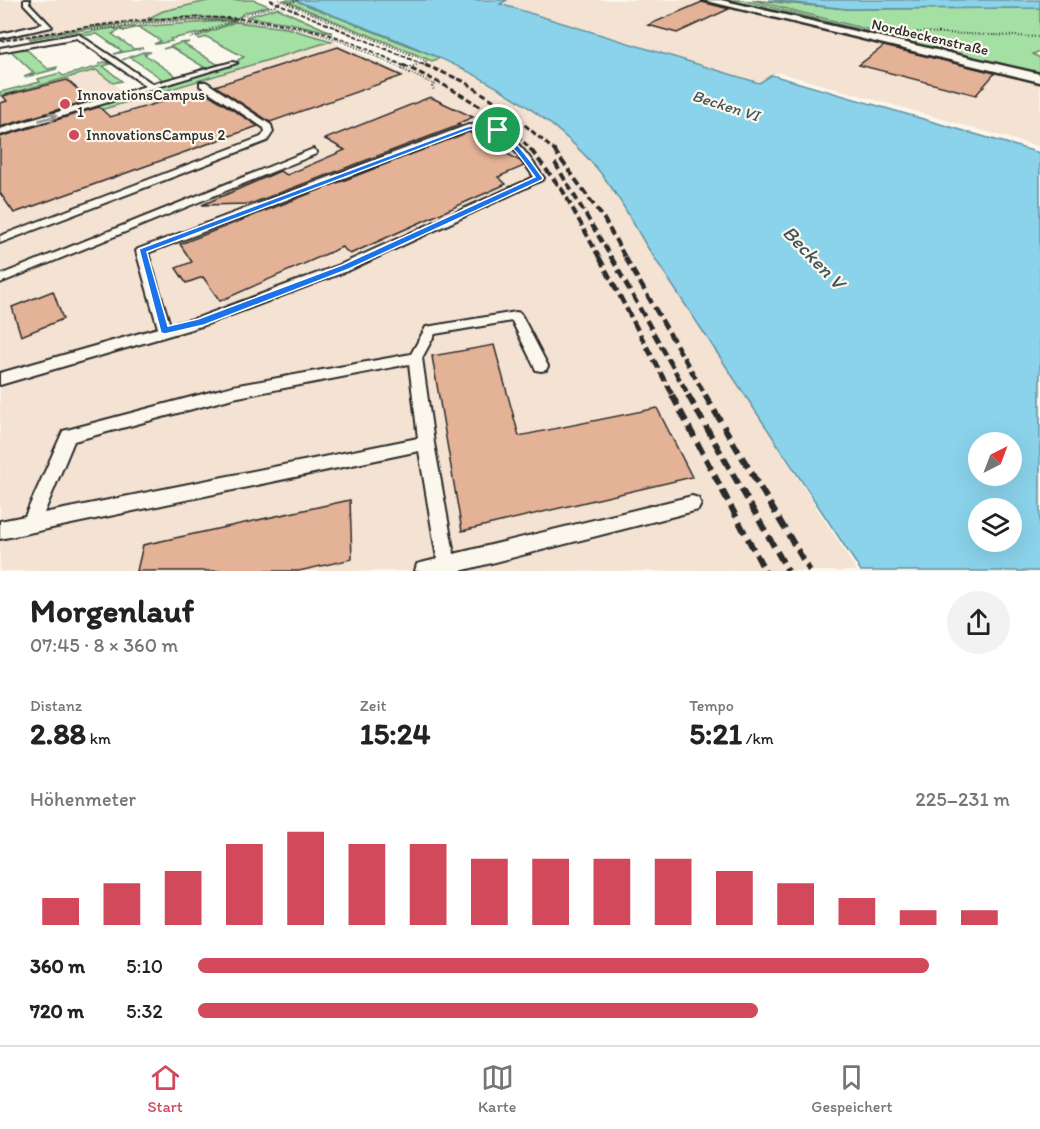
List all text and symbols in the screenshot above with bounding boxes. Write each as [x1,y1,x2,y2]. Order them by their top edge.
street label: Nordbeckenstraße [870,15,990,59]
place label: InnovationsCampus 1 [77,86,205,121]
water label: Becken VI [690,86,764,126]
marker: InnovationsCampus 1 [58,97,72,111]
pin [472,104,523,155]
one-way arrow [38,112,57,123]
icon: arrive [481,113,514,146]
place label: InnovationsCampus 2 [86,126,225,144]
marker: InnovationsCampus 2 [67,128,81,142]
water label: Becken V [778,220,852,296]
north arrow [968,432,1022,486]
map controls [968,432,1022,552]
button: layers [968,498,1022,552]
text: Morgenlauf [30,591,194,630]
button: share [947,591,1010,654]
text: 07:45 · 8 × 360 m [30,633,178,657]
text: Distanz [30,696,82,715]
text: Zeit [360,696,387,715]
text: Tempo [689,696,734,715]
text: 2.88 [30,715,86,752]
text: 15:24 [360,715,431,752]
text: 5:21 [689,715,742,752]
text: km [86,729,111,748]
text: /km [742,729,774,748]
text: Höhenmeter [30,787,136,811]
text: 225–231 m [915,787,1010,811]
text: 360 m [30,954,85,978]
text: 5:10 [126,954,163,978]
text: 720 m [30,999,84,1023]
text: 5:32 [126,999,163,1023]
tab: Start [147,1061,183,1116]
tab: Karte [478,1061,516,1116]
tab: Gespeichert [811,1061,893,1116]

